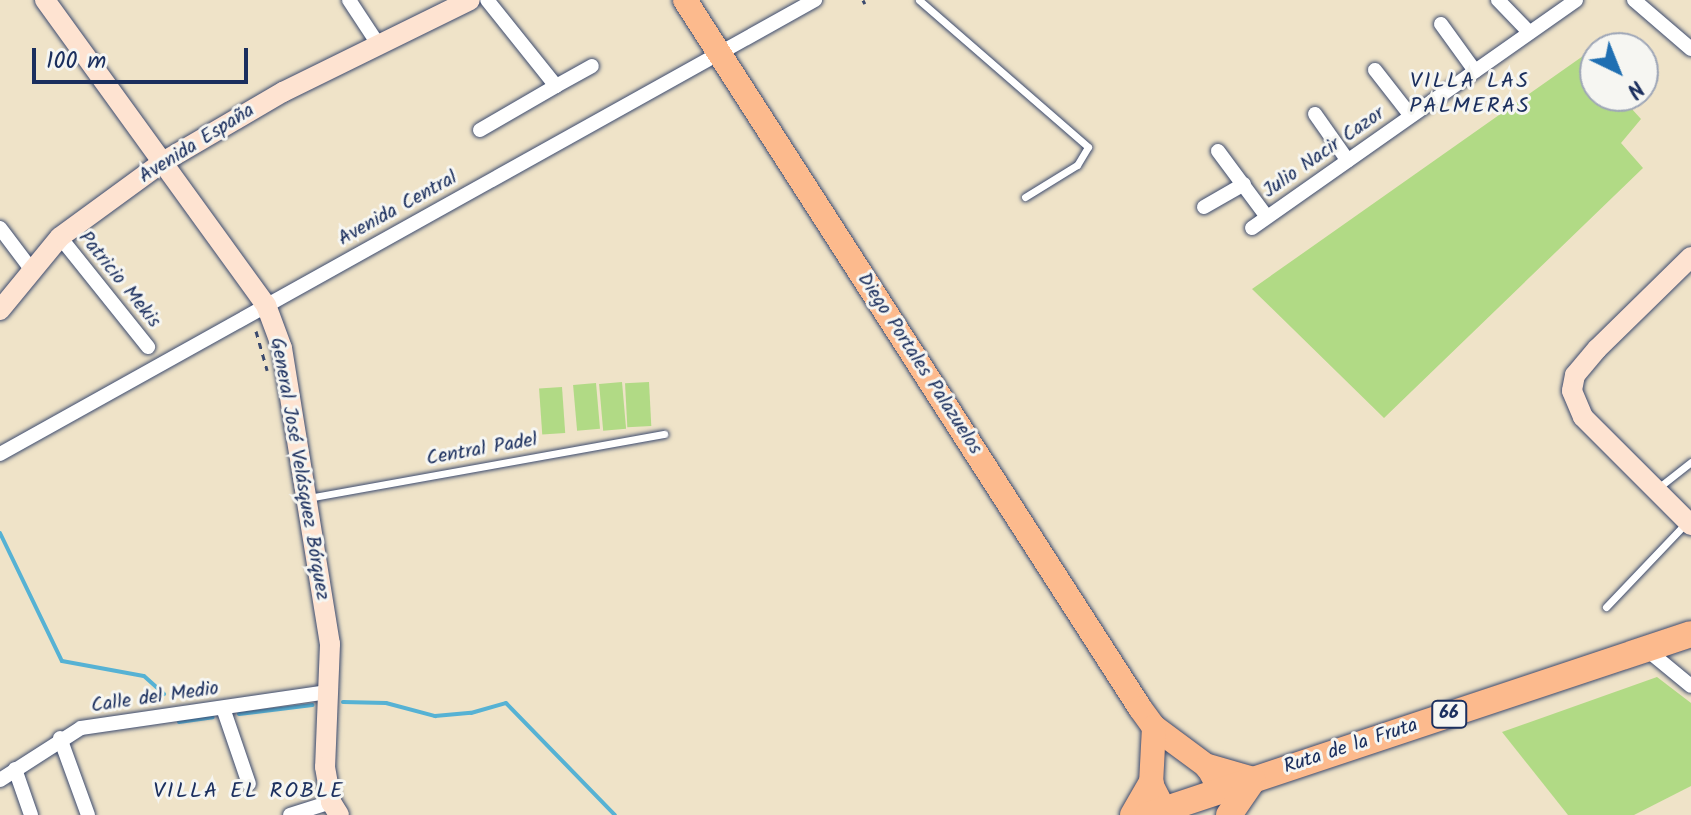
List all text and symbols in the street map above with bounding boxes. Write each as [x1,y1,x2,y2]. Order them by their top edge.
scale bar [36,32,252,82]
north arrow [1579,32,1659,112]
text: 100 m [46,42,106,81]
district label: VILLA LAS PALMERAS [1409,68,1531,120]
text: N [1617,71,1651,106]
street label: Avenida España [135,99,259,189]
street label: Julio Nacir Cazor [1259,102,1389,204]
street label: Avenida Central [334,166,462,252]
street label: Patricio Mekis [73,227,165,333]
street label: Diego Portales Palazuelos [851,269,987,459]
street label: General José Velásquez Bórquez [264,336,334,602]
street label: Central Padel [425,428,539,472]
street label: Calle del Medio [90,677,220,719]
road number: 66 [1431,700,1467,728]
street label: Ruta de la Fruta [1281,714,1421,780]
district label: VILLA EL ROBLE [153,779,345,805]

